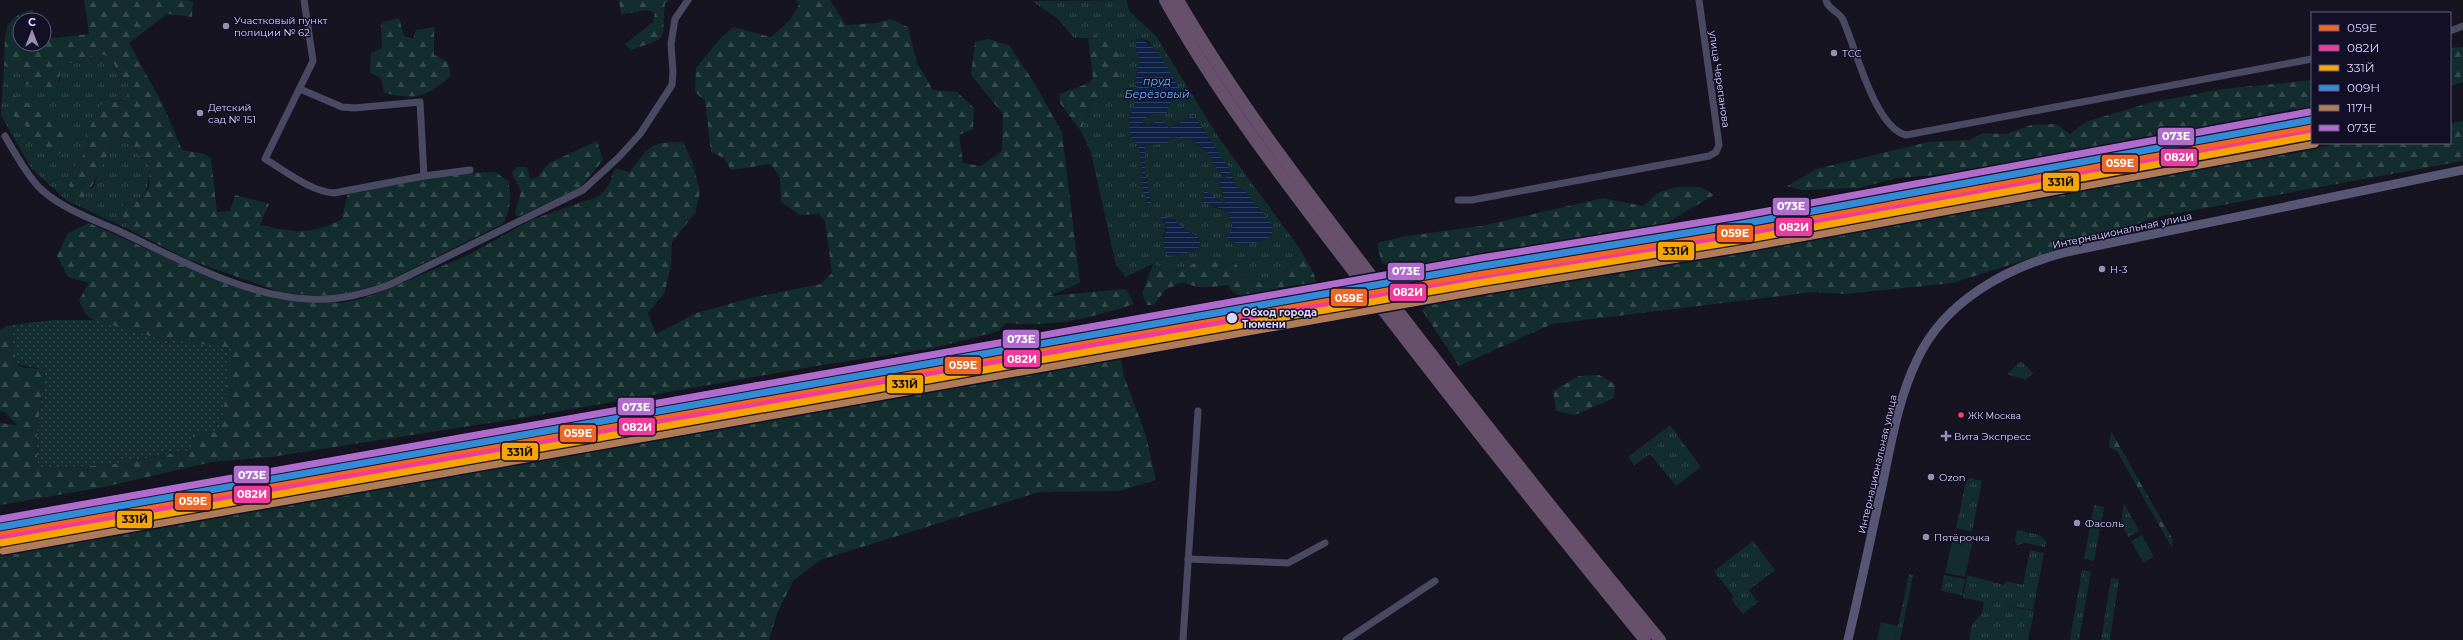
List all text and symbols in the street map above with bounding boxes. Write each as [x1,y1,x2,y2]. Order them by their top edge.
north arrow [12,12,52,52]
legend [2311,12,2451,144]
place label: Участковый пункт полиции № 62 [234,14,328,39]
text: С [28,15,36,29]
text: 059Е [2347,20,2377,35]
marker: Участковый пункт полиции № 62 [221,21,231,31]
street label: улица Черепанова [1706,29,1733,128]
text: 082И [2347,40,2379,55]
place label: ТСС [1842,47,1862,60]
marker: ТСС [1829,48,1839,58]
text: 331Й [2347,60,2375,75]
water label: пруд Берёзовый [1124,74,1190,101]
text: 009Н [2347,80,2380,95]
text: 117Н [2347,100,2373,115]
place label: Детский сад № 151 [208,101,256,126]
marker: Детский сад № 151 [195,108,205,118]
text: 073Е [2347,120,2377,135]
line badge: 073Е [2157,127,2195,146]
text: 073Е [2162,129,2190,143]
line badge: 082И [2160,148,2198,167]
text: 082И [2164,150,2194,164]
line badge: 059Е [2101,154,2139,173]
text: 059Е [2106,156,2134,170]
line badge: 331Й [2042,172,2080,192]
text: 331Й [2047,175,2074,189]
line badge: 073Е [1772,197,1810,216]
text: 073Е [1777,199,1805,213]
street label: Интернациональная улица [2051,209,2193,252]
line badge: 082И [1775,217,1813,237]
text: 082И [1779,220,1809,234]
line badge: 059Е [1716,224,1754,243]
text: 059Е [1721,226,1749,240]
line badge: 331Й [1657,241,1695,261]
text: 331Й [1662,244,1689,258]
line badge: 073Е [1387,262,1425,281]
place label: Н-3 [2110,263,2128,276]
text: 073Е [1392,264,1420,278]
marker: Н-3 [2097,264,2107,274]
line badge: 082И [1389,283,1427,302]
text: 082И [1393,285,1423,299]
line badge: 059Е [1330,288,1368,307]
text: 059Е [1335,291,1363,305]
place label: Обход города Тюмени [1242,306,1317,331]
marker: Обход города Тюмени [1225,311,1239,325]
line badge: 073Е [1002,329,1040,349]
text: 073Е [1007,332,1035,346]
line badge: 082И [1003,349,1041,368]
text: 082И [1007,352,1037,366]
line badge: 059Е [944,356,982,375]
text: 059Е [949,358,977,372]
line badge: 331Й [886,374,924,394]
text: 331Й [891,377,918,391]
street label: Интернациональная улица [1855,393,1900,535]
line badge: 073Е [617,397,655,416]
text: 073Е [622,400,650,414]
marker: ЖК Москва [1956,410,1966,420]
place label: ЖК Москва [1968,410,2021,421]
line badge: 082И [618,417,656,436]
text: 082И [622,420,652,434]
line badge: 059Е [559,424,597,443]
text: 059Е [564,426,592,440]
place label: Вита Экспресс [1954,430,2031,443]
marker: Вита Экспресс [1941,431,1951,441]
line badge: 331Й [501,442,539,461]
text: 331Й [506,445,533,459]
line badge: 073Е [233,465,270,484]
text: 073Е [238,468,266,482]
place label: Ozon [1939,471,1965,484]
marker: Ozon [1926,472,1936,482]
line badge: 082И [233,485,271,504]
text: 082И [237,487,267,501]
line badge: 059Е [174,492,212,511]
text: 059Е [179,494,207,508]
line badge: 331Й [116,510,153,529]
text: 331Й [121,512,148,526]
place label: Фасоль [2085,517,2124,530]
marker: Фасоль [2072,518,2082,528]
place label: Пятёрочка [1934,531,1990,544]
marker: Пятёрочка [1921,532,1931,542]

